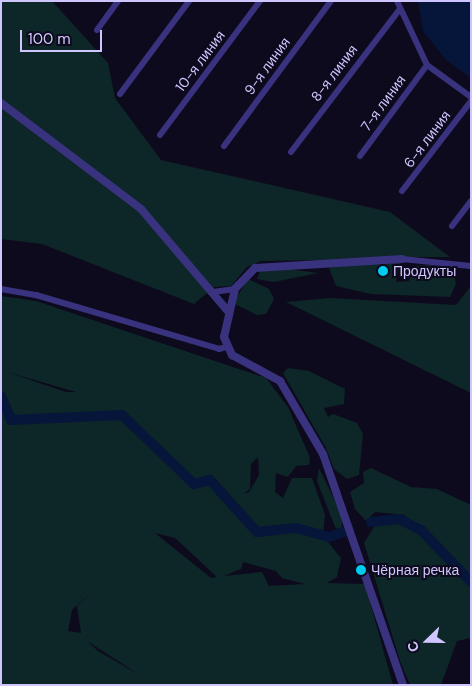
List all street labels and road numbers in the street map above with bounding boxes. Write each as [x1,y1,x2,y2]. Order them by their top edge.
street label: 10-я линия [172,27,228,95]
street label: 9-я линия [241,34,293,98]
street label: 8-я линия [307,41,361,105]
street label: 7-я линия [357,72,409,134]
street label: 6-я линия [400,107,454,171]

